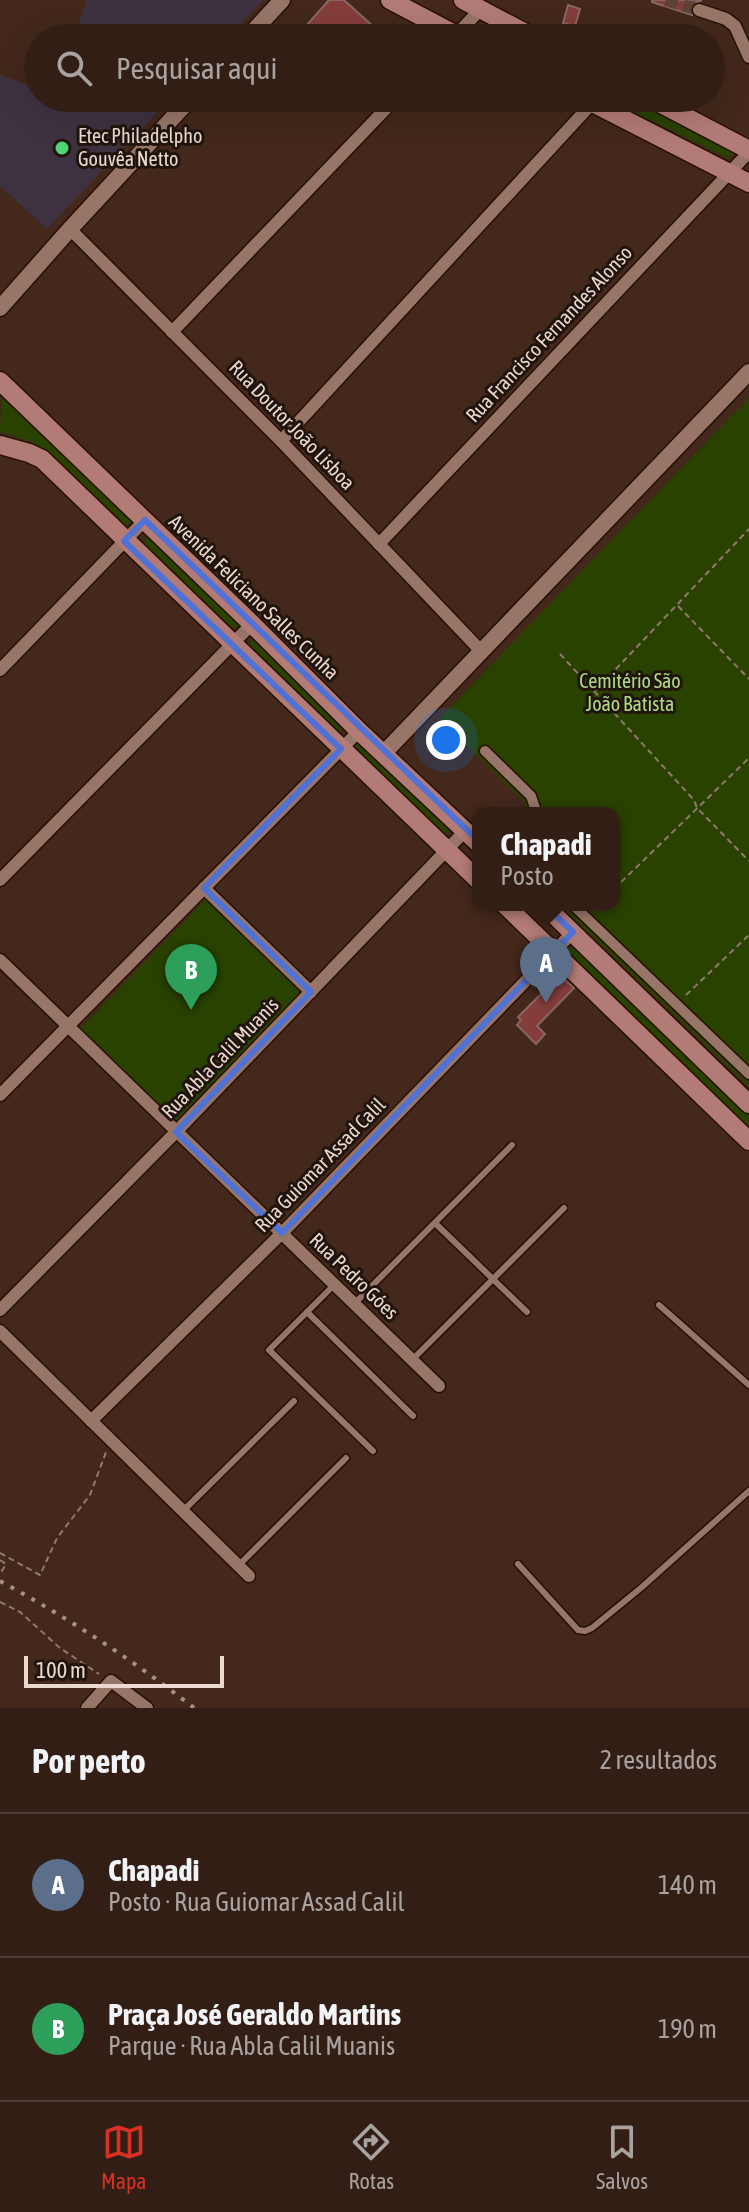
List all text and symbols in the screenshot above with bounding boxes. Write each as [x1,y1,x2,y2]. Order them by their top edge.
search box [24,24,725,112]
icon: search [52,46,96,90]
text: Pesquisar aqui [116,51,277,85]
place label: Etec Philadelpho Gouvêa Netto [78,124,202,170]
marker: Etec Philadelpho Gouvêa Netto [53,139,71,157]
street label: Rua Francisco Fernandes Alonso [461,241,636,427]
street label: Rua Doutor João Lisboa [225,355,360,494]
street label: Avenida Feliciano Salles Cunha [165,510,344,684]
park label: Cemitério São João Batista [579,669,681,715]
your location [426,720,466,760]
popup [472,807,620,911]
text: Chapadi [500,827,592,861]
text: Posto [500,861,554,891]
pin: A [520,937,572,1003]
pin: B [165,944,217,1010]
street label: Rua Abla Calil Muanis [156,993,283,1123]
street label: Rua Guiomar Assad Calil [250,1092,390,1236]
street label: Rua Pedro Góes [305,1228,403,1323]
scale bar [24,1652,224,1688]
text: 100 m [36,1657,86,1683]
text: Por perto [32,1741,146,1780]
text: 2 resultados [600,1745,717,1775]
text: Chapadi [108,1853,199,1887]
text: A [52,1870,64,1900]
text: 140 m [658,1870,717,1900]
text: Posto · Rua Guiomar Assad Calil [108,1887,404,1917]
text: Praça José Geraldo Martins [108,1997,401,2031]
text: B [52,2014,64,2044]
text: 190 m [658,2014,717,2044]
text: Parque · Rua Abla Calil Muanis [108,2031,395,2061]
tab: Mapa [101,2120,147,2194]
tab: Rotas [348,2120,394,2194]
tab: Salvos [596,2120,648,2194]

